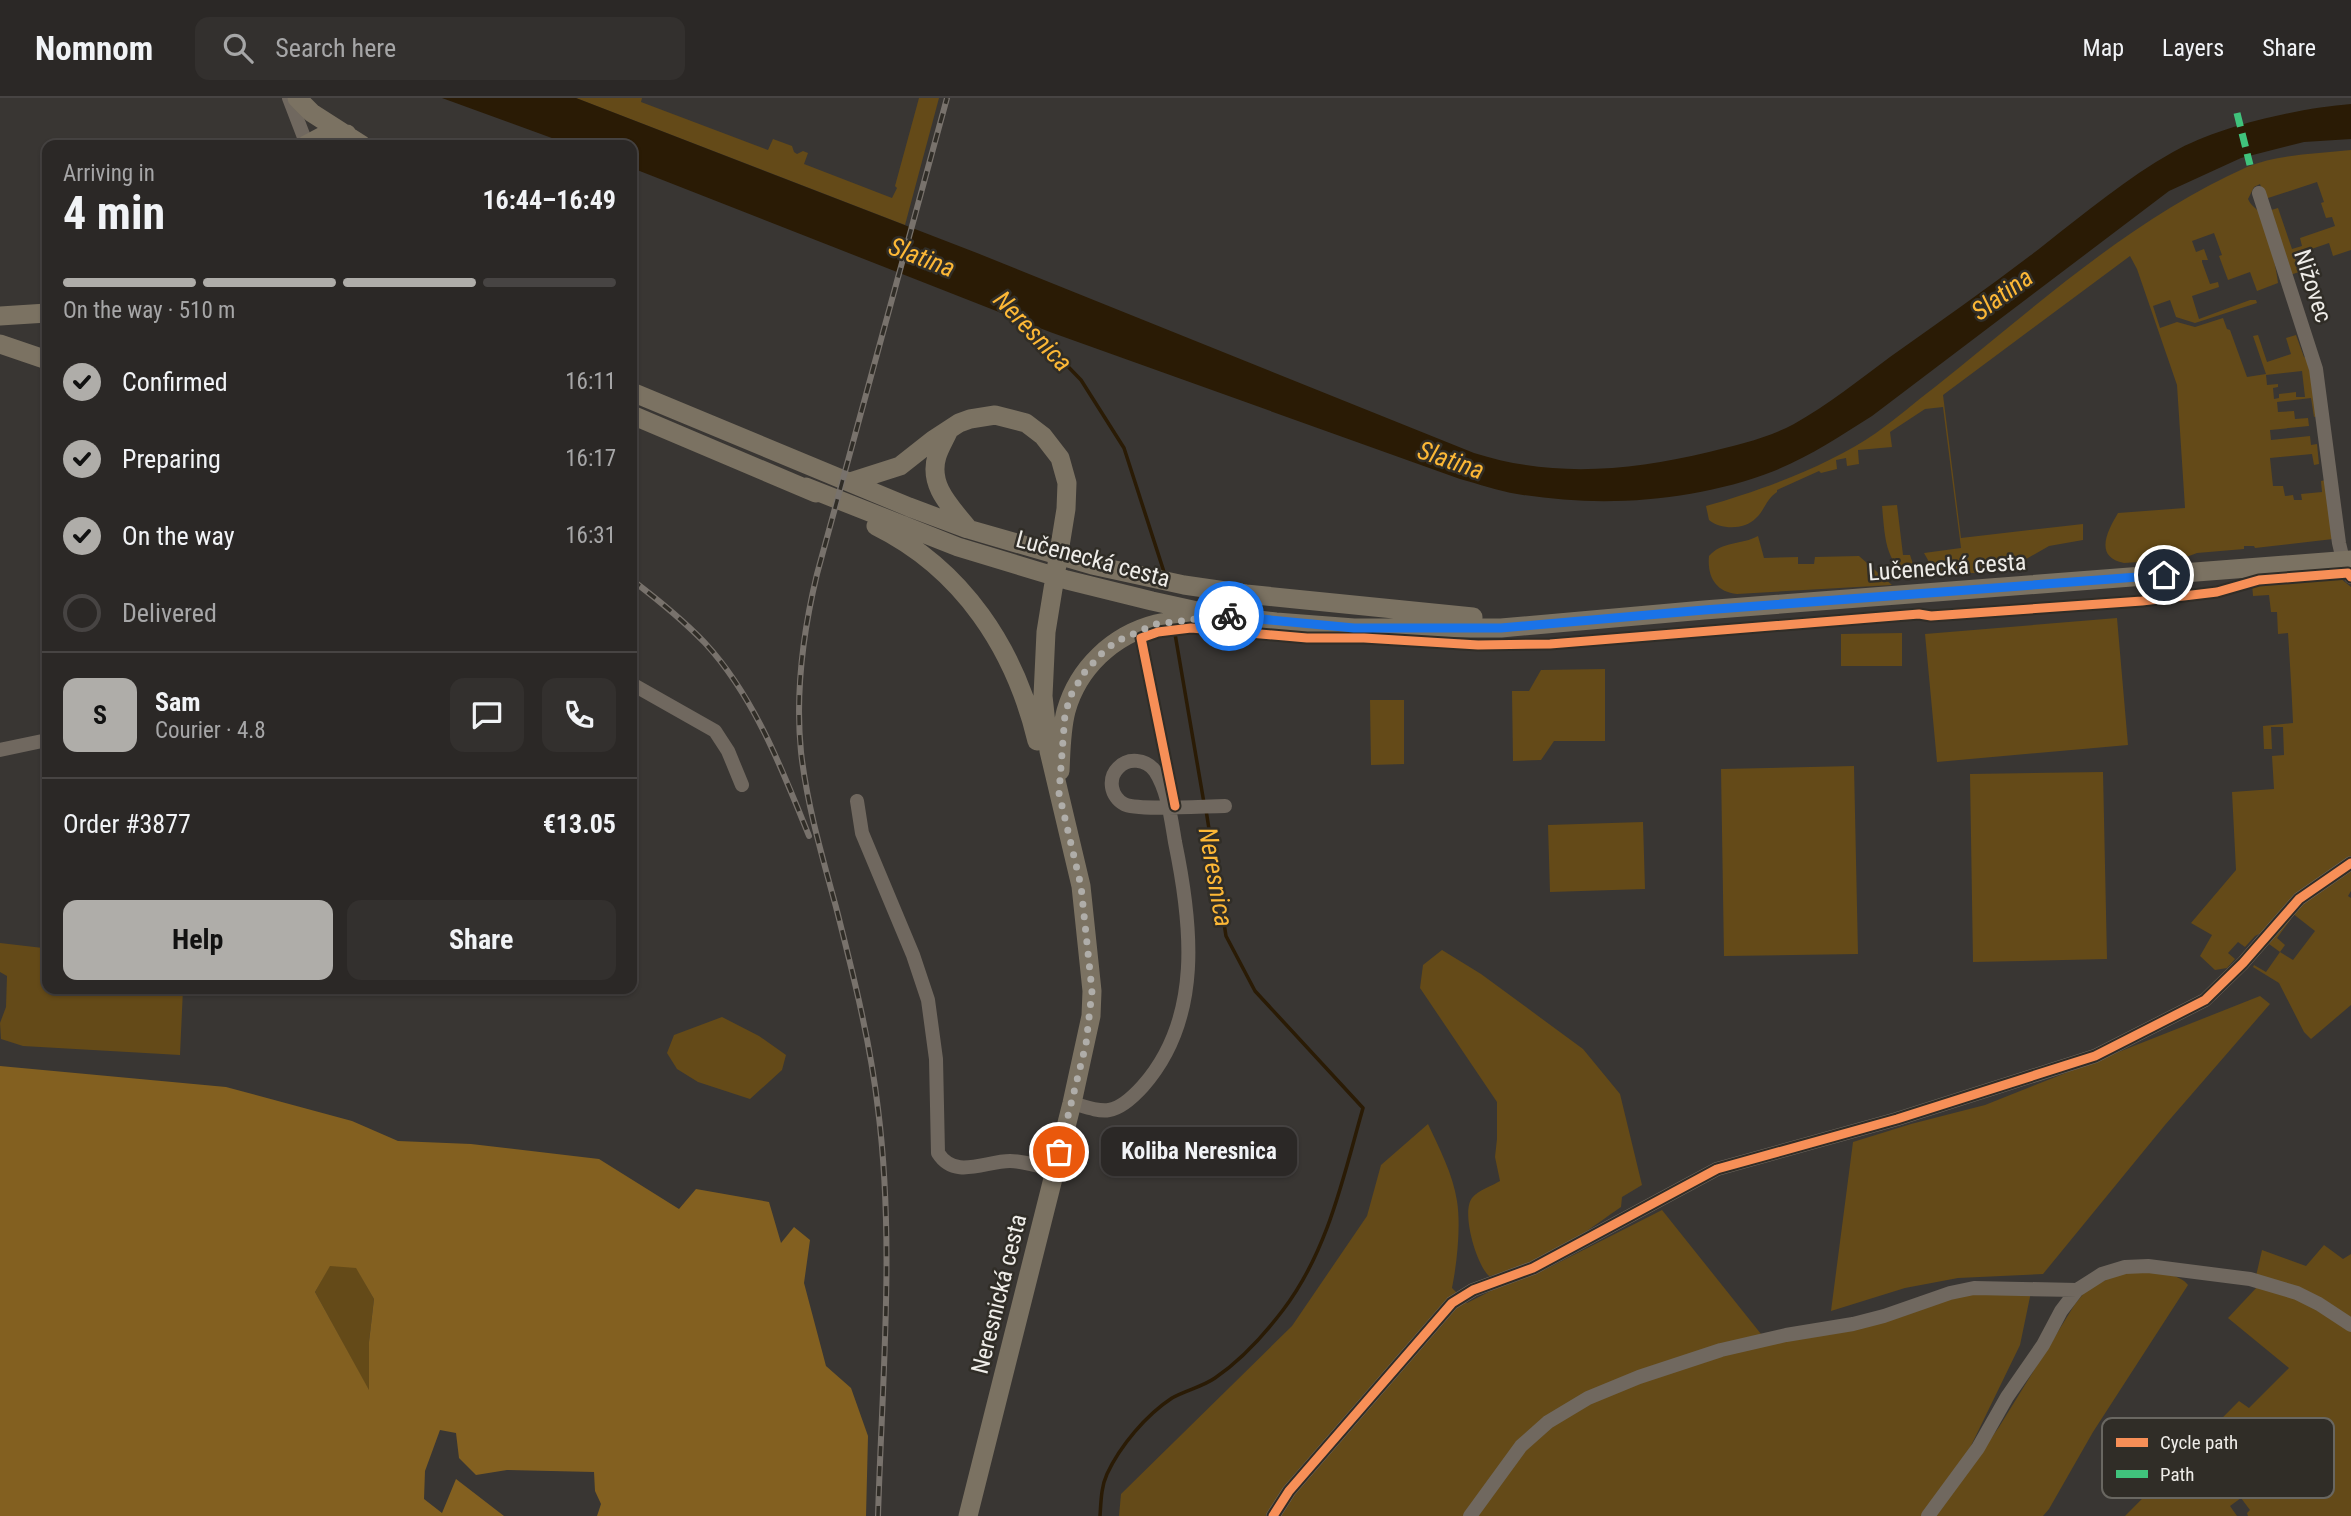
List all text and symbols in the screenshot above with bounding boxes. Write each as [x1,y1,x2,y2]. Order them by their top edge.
search box [195,17,685,80]
text: Nomnom [35,29,153,68]
icon: search [219,29,257,67]
text: Search here [275,33,396,63]
text: Map [2083,34,2124,62]
text: Layers [2162,34,2224,62]
text: Share [2262,34,2316,62]
text: Arriving in [63,160,155,187]
text: 16:44–16:49 [482,185,616,215]
text: 4 min [63,186,165,240]
water label: Slatina [885,231,959,283]
street label: Nižovec [2288,246,2338,326]
water label: Slatina [1965,262,2039,326]
water label: Neresnica [987,285,1079,377]
text: On the way · 510 m [63,297,235,324]
icon: check [63,363,101,401]
text: Confirmed [122,367,228,397]
text: 16:11 [565,368,616,395]
water label: Slatina [1414,435,1488,485]
icon: check [63,440,101,478]
text: Preparing [122,444,221,474]
text: 16:17 [565,445,616,472]
icon: check [63,517,101,555]
text: On the way [122,521,235,551]
text: 16:31 [565,522,616,549]
street label: Lučenecká cesta [1013,525,1173,593]
pin [2134,545,2194,605]
street label: Lučenecká cesta [1867,548,2027,586]
icon: home [2145,556,2183,594]
courier [1194,581,1264,651]
icon: bike [1210,597,1248,635]
text: Delivered [122,598,217,628]
button: chat [450,678,524,752]
button: phone [542,678,616,752]
text: Sam [155,687,201,717]
text: S [93,700,107,730]
text: Courier · 4.8 [155,717,266,744]
text: Order #3877 [63,809,191,839]
text: €13.05 [543,809,616,839]
water label: Neresnica [1193,825,1239,929]
button: Help [63,900,333,980]
button: Share [347,900,616,980]
pin [1029,1122,1089,1182]
callout: Koliba Neresnica [1101,1128,1297,1176]
icon: bag [1040,1133,1078,1171]
text: Koliba Neresnica [1121,1138,1277,1165]
street label: Neresnická cesta [966,1211,1032,1377]
legend [2102,1418,2334,1498]
text: Cycle path [2160,1431,2238,1454]
text: Path [2160,1463,2194,1486]

